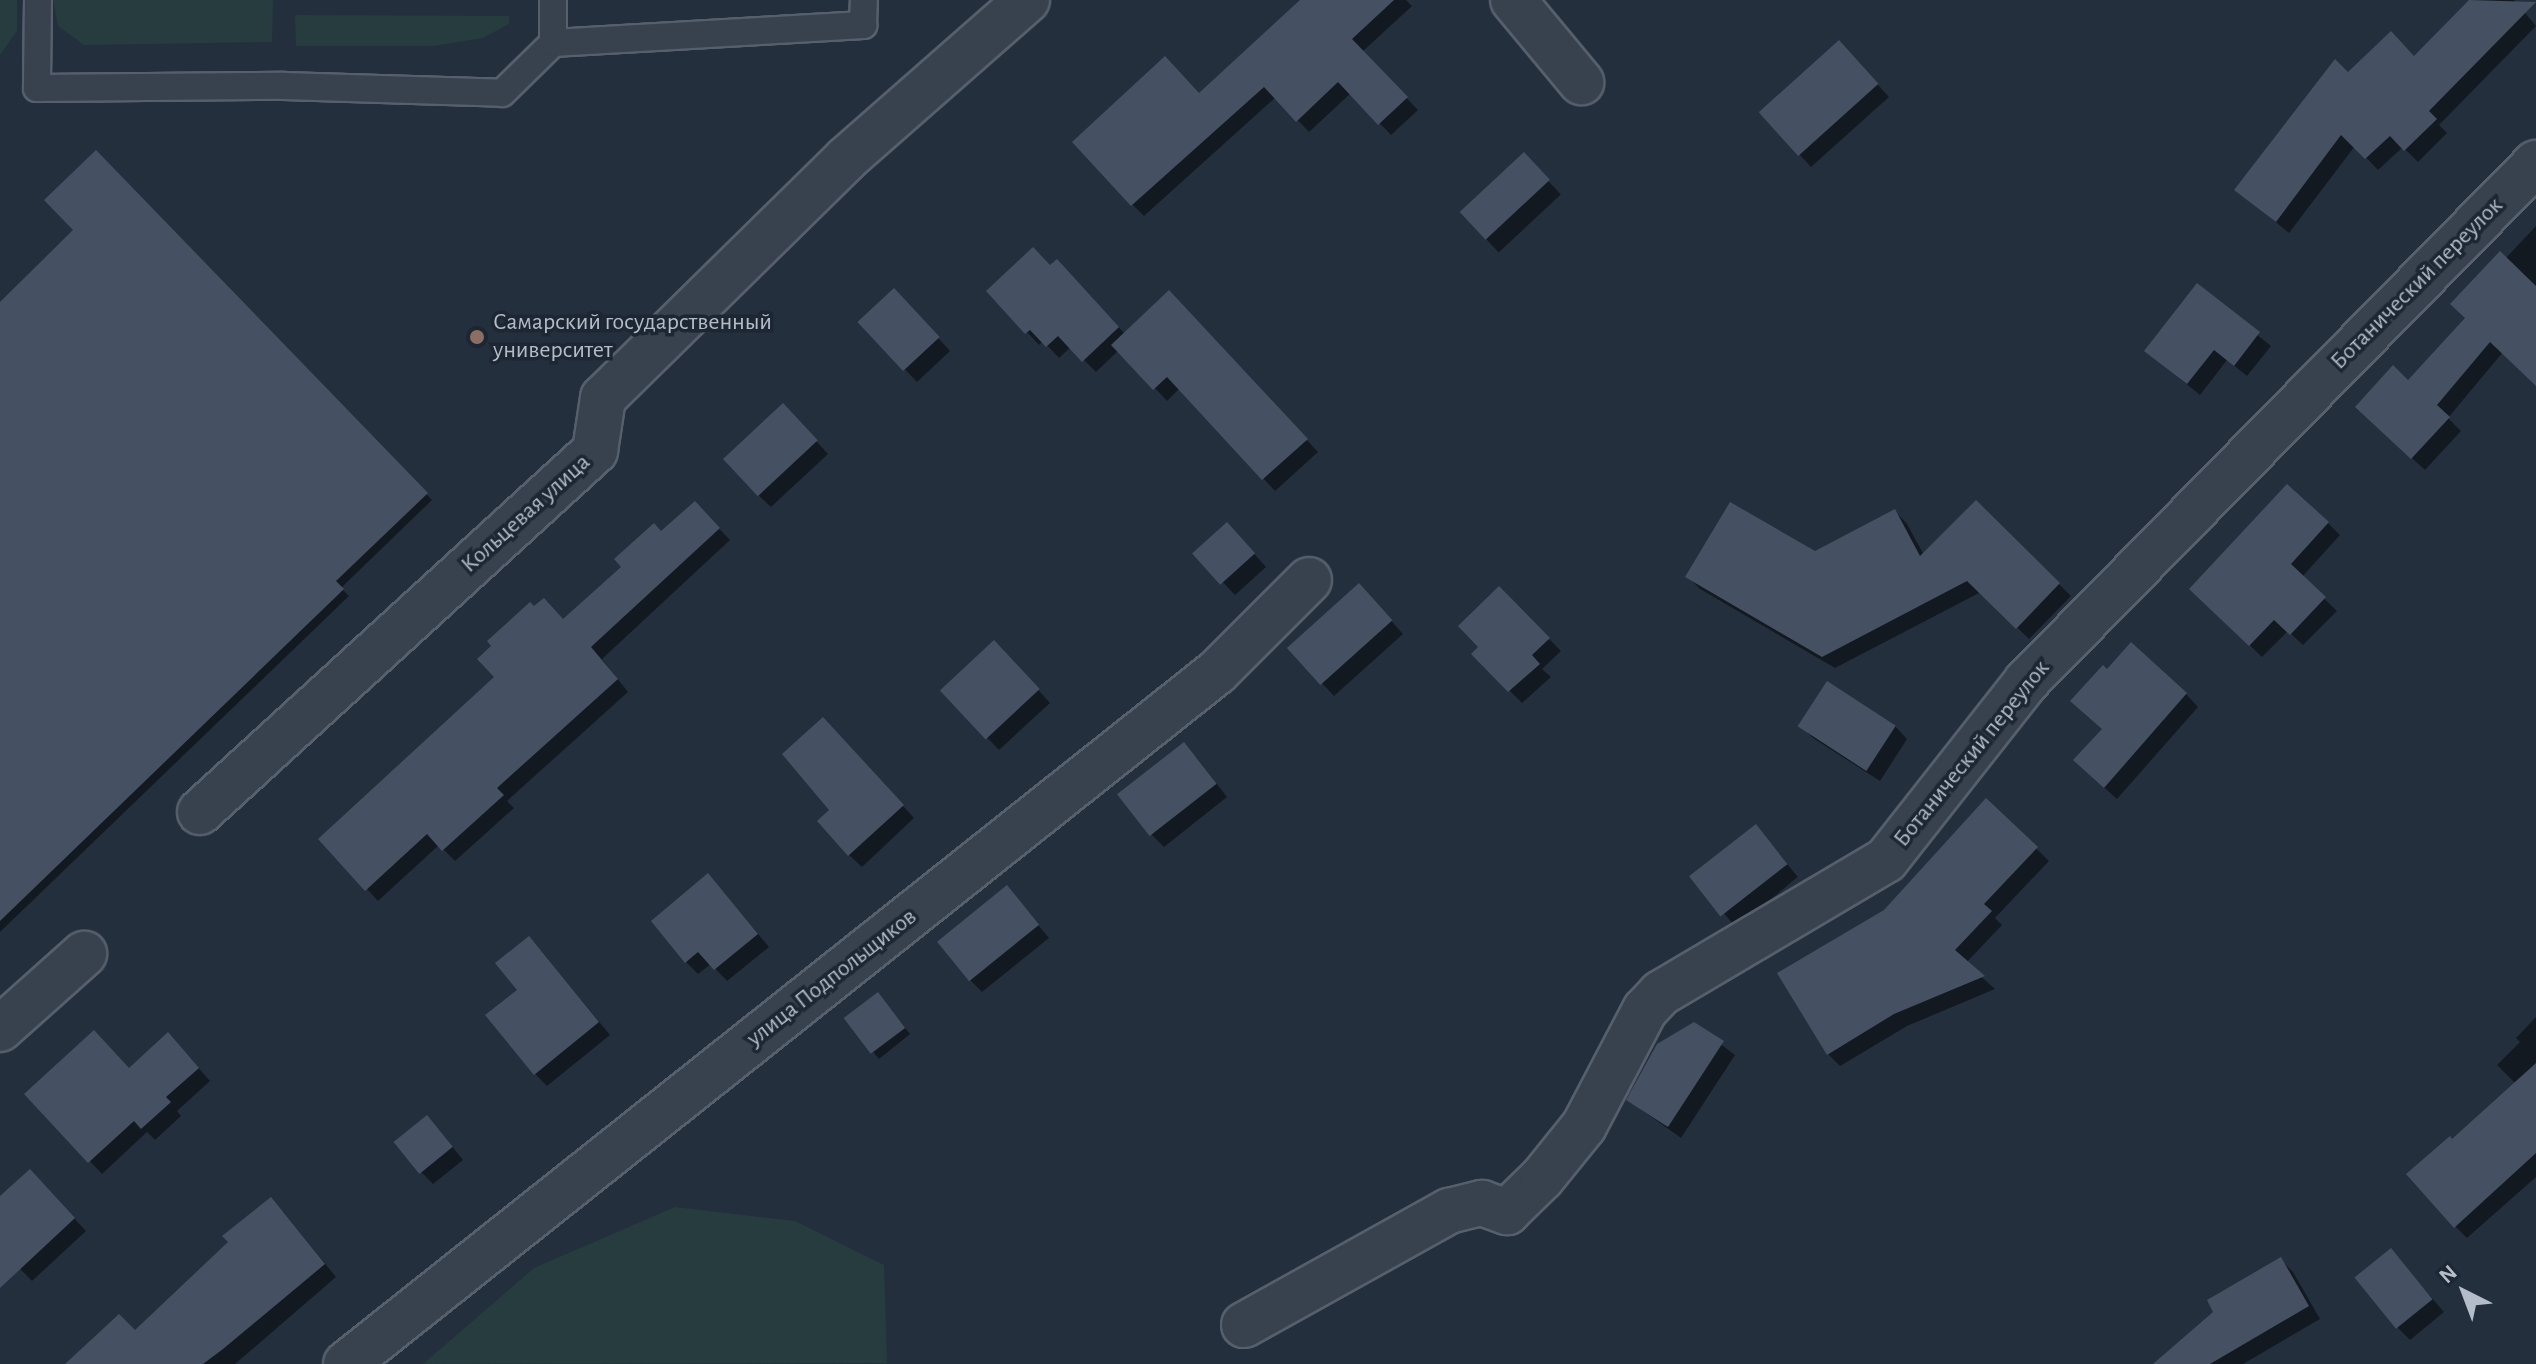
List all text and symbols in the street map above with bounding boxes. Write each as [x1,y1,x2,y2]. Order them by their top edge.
street label: Ботанический переулок [2325,192,2509,376]
place label: Самарский государственный университет [493,309,772,365]
marker: Самарский государственный университет [468,328,486,346]
street label: Кольцевая улица [455,448,597,580]
street label: Ботанический переулок [1888,655,2056,853]
street label: улица Подпольщиков [741,903,923,1053]
north arrow [2424,1252,2504,1332]
text: N [2435,1261,2461,1287]

